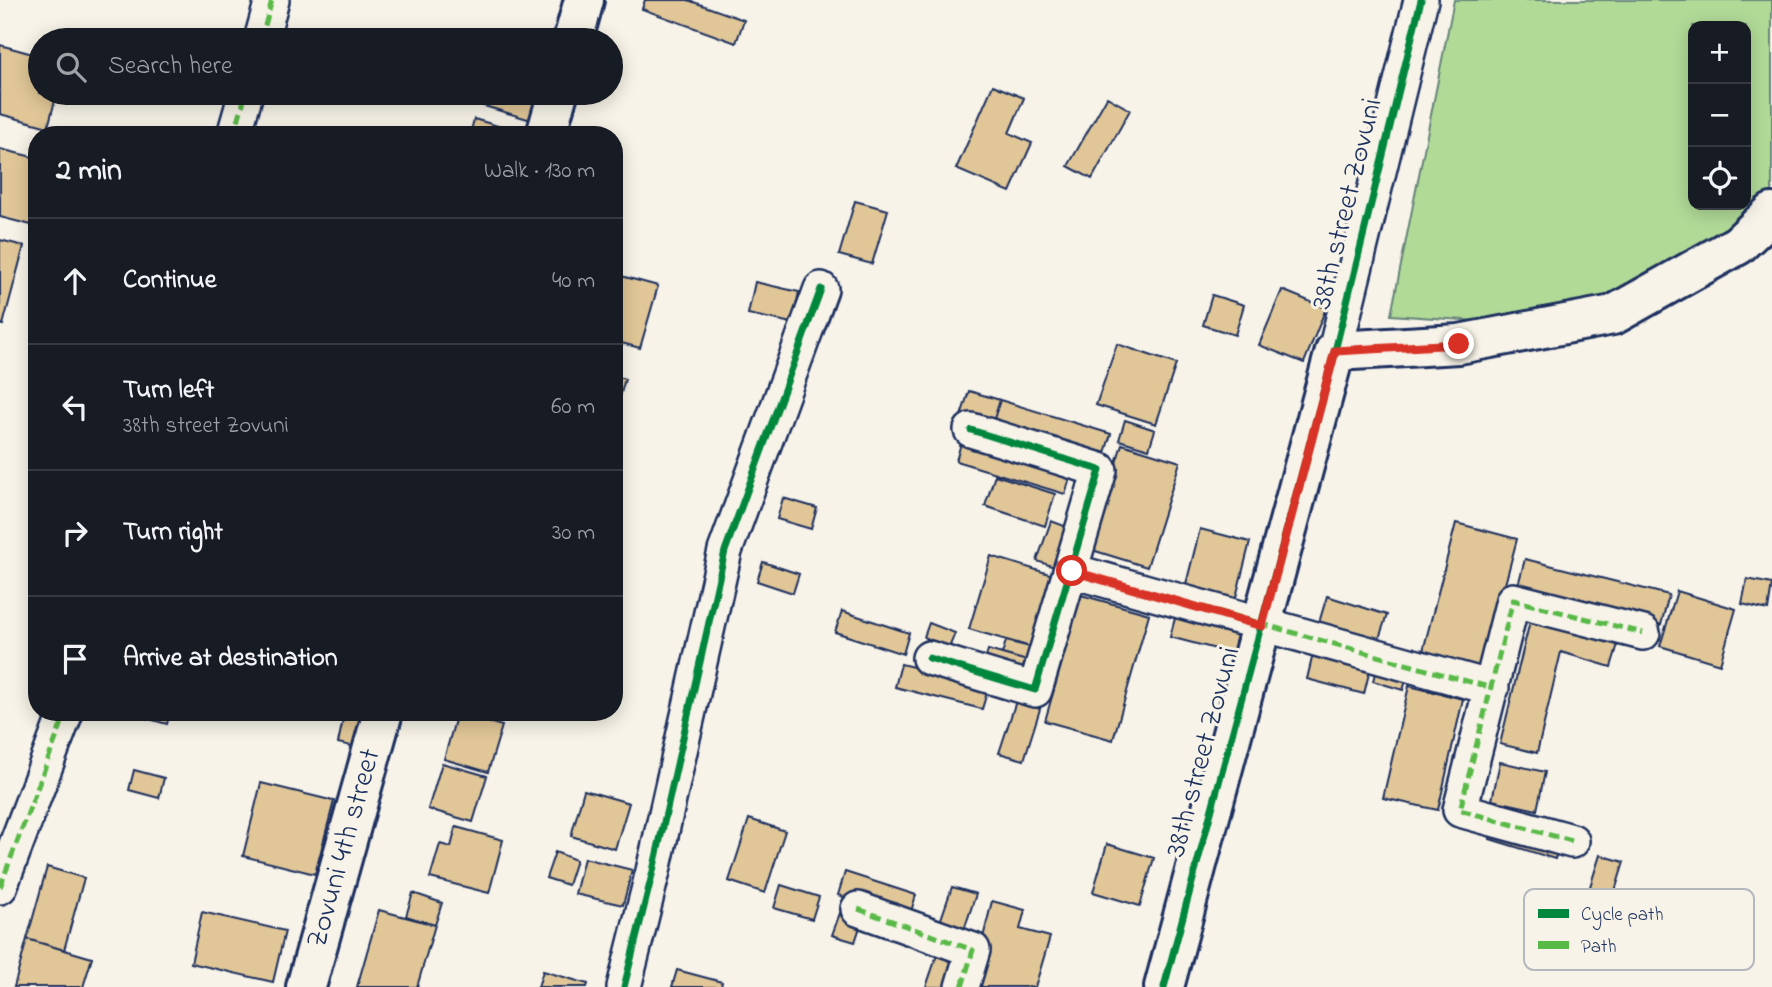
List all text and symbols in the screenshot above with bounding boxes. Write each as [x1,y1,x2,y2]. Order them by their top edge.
map controls [1688,21,1751,210]
button: + [1688,21,1751,84]
search box [28,28,623,105]
icon: search [52,48,90,86]
text: Search here [108,48,233,86]
button: − [1688,84,1751,147]
street label: 38th street Zovuni [1301,94,1395,314]
button: locate [1688,147,1751,210]
text: 2 min [56,150,122,194]
text: Walk · 130 m [484,155,595,188]
icon: ahead [56,262,94,300]
text: Continue [123,262,216,300]
text: 40 m [552,265,595,298]
route end [1443,328,1474,359]
text: Turn left [123,372,214,410]
icon: left [56,388,94,426]
text: 60 m [551,391,595,424]
text: 38th street Zovuni [123,410,289,443]
icon: right [56,514,94,552]
text: Turn right [123,514,223,552]
text: 30 m [552,517,595,550]
route start [1056,555,1087,586]
icon: arrive [56,640,94,678]
text: Arrive at destination [123,640,338,678]
street label: 38th street Zovuni [1155,642,1253,862]
street label: Zovuni 4th street [296,744,394,953]
legend [1524,889,1754,970]
text: Cycle path [1581,902,1663,930]
text: Path [1581,934,1617,961]

